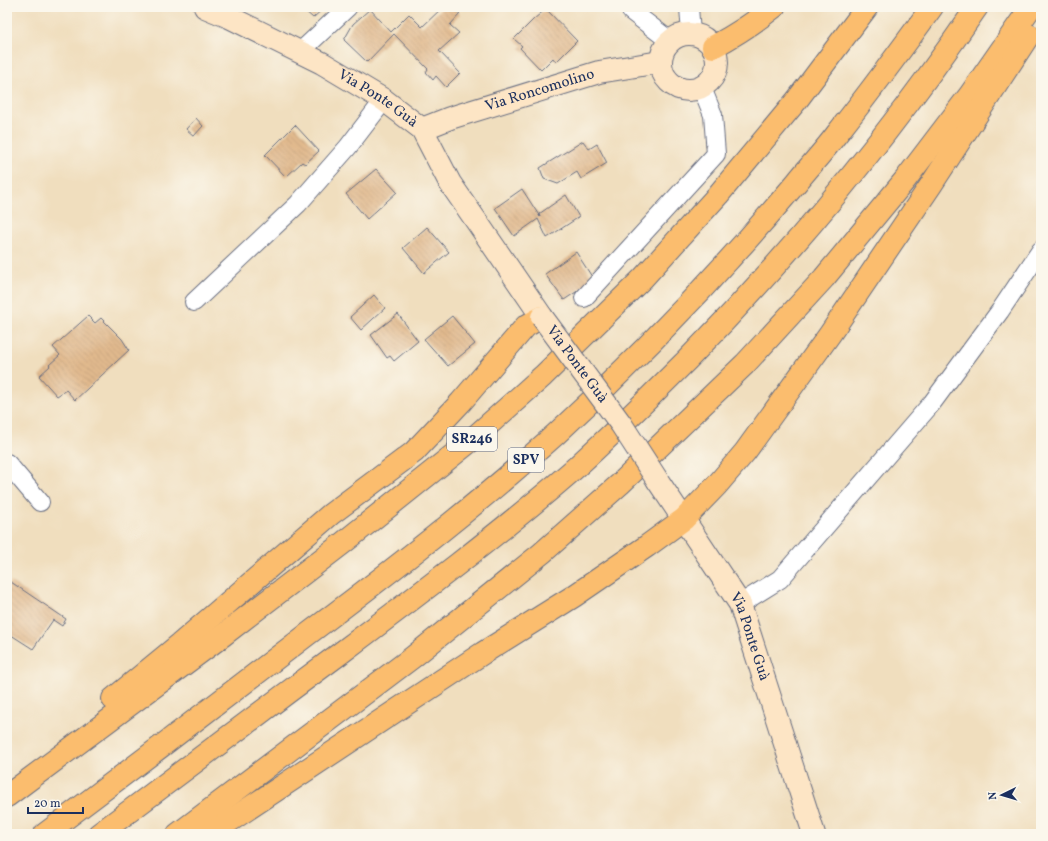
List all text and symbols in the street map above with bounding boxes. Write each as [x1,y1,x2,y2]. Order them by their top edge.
street label: Via Ponte Guà [334,64,422,133]
street label: Via Roncomolino [483,64,597,117]
street label: Via Ponte Guà [541,321,613,408]
road number: SR246 [447,427,497,451]
road number: SPV [508,448,544,472]
street label: Via Ponte Guà [725,588,775,684]
north arrow [982,775,1022,815]
scale bar [28,789,83,815]
text: N [986,791,1001,800]
text: 20 m [34,796,61,812]

